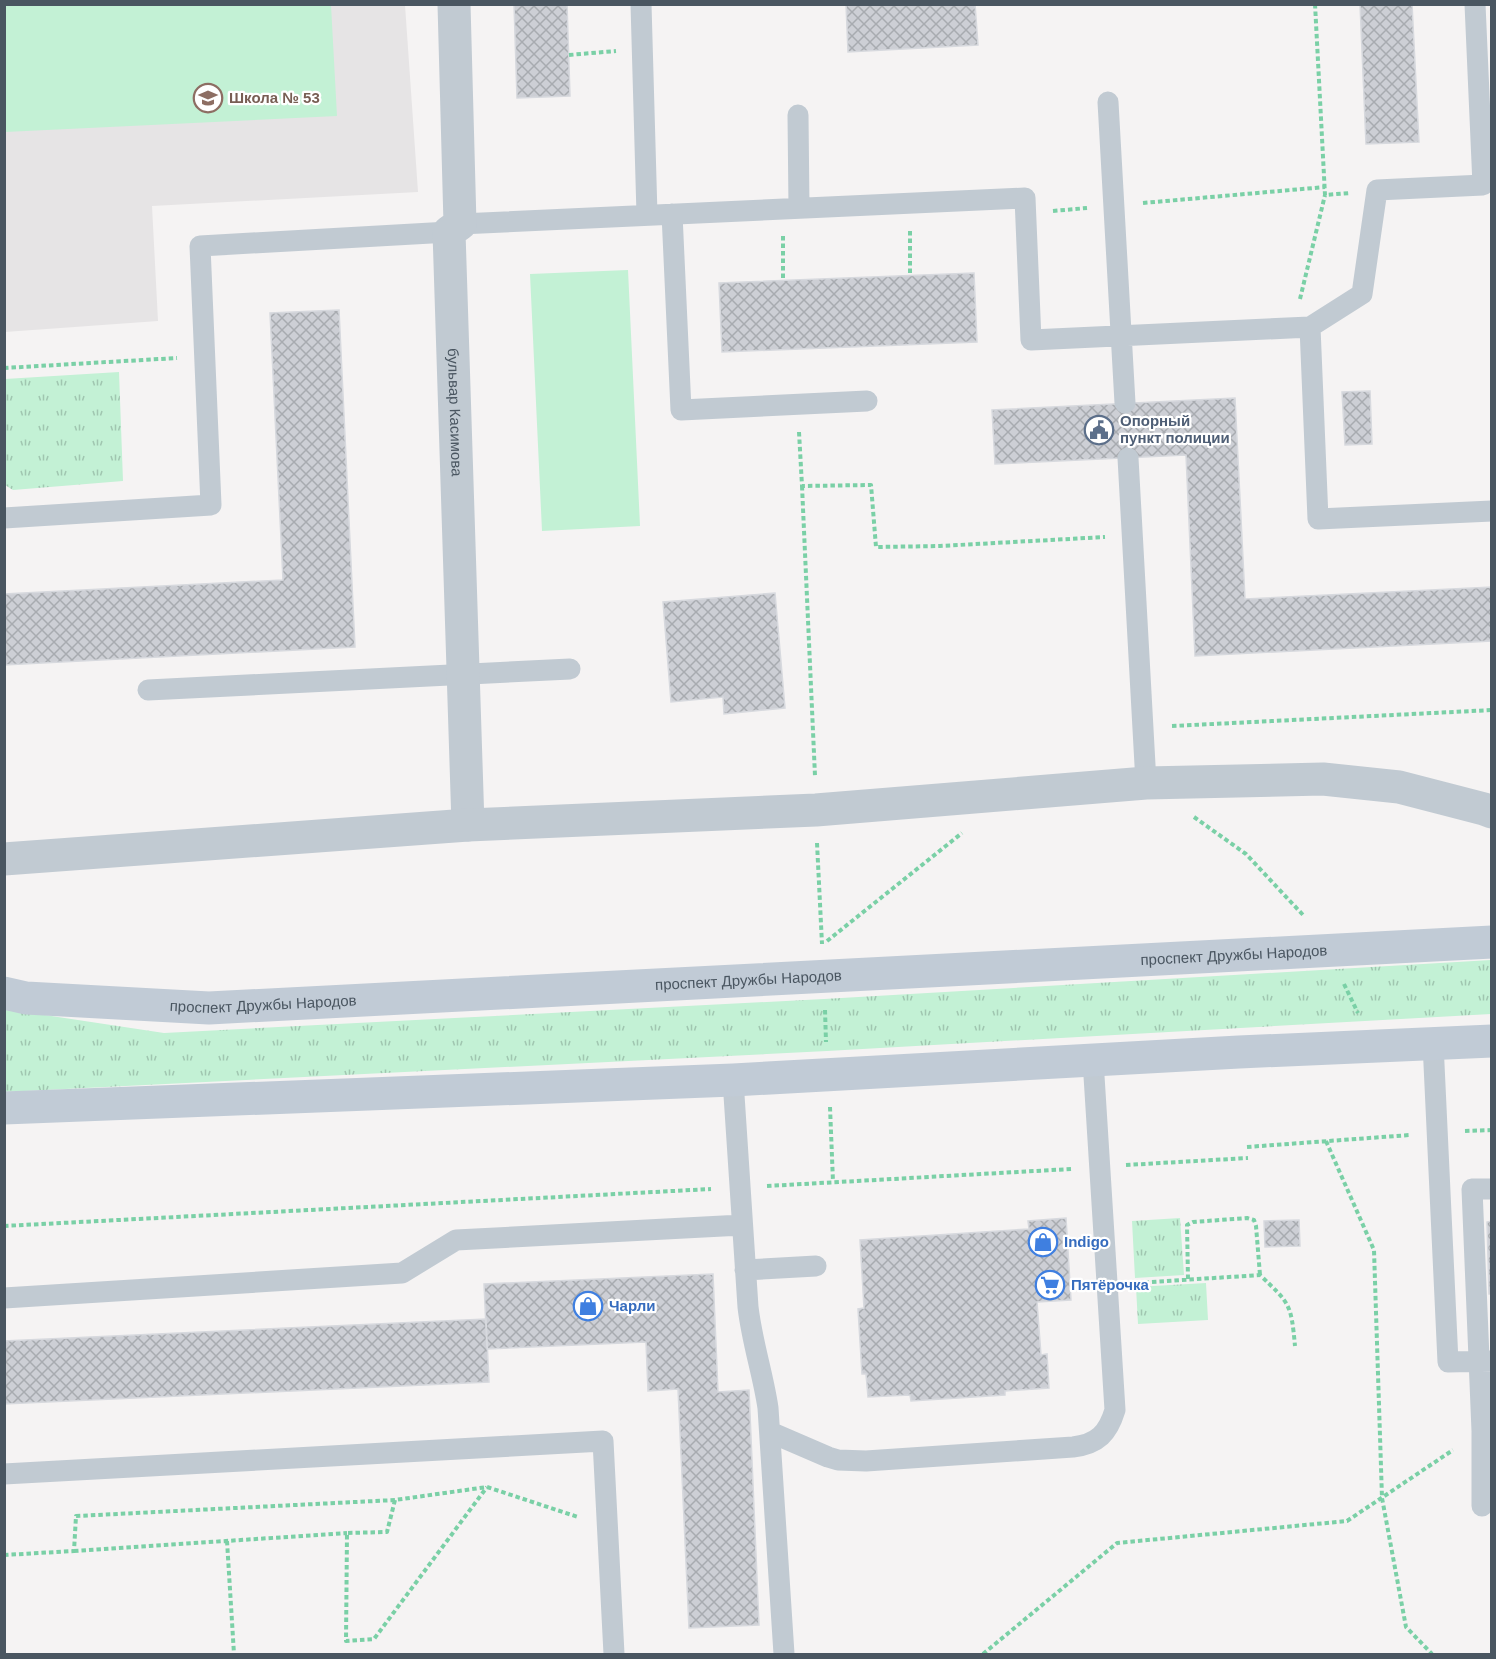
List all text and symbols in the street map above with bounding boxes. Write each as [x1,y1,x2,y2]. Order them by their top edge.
school or university icon: Школа № 53 [192,82,224,114]
place label: Школа № 53 [229,89,320,106]
street label: бульвар Касимова [445,348,466,477]
place label: Опорный пункт полиции [1120,412,1230,446]
public building icon: Опорный пункт полиции [1083,414,1115,446]
street label: проспект Дружбы Народов [1140,941,1328,968]
street label: проспект Дружбы Народов [655,966,842,993]
street label: проспект Дружбы Народов [169,991,357,1016]
shop icon: Indigo [1027,1226,1059,1258]
place label: Indigo [1064,1233,1109,1250]
supermarket icon: Пятёрочка [1034,1269,1066,1301]
place label: Пятёрочка [1071,1276,1149,1293]
shop icon: Чарли [572,1290,604,1322]
place label: Чарли [609,1297,655,1314]

